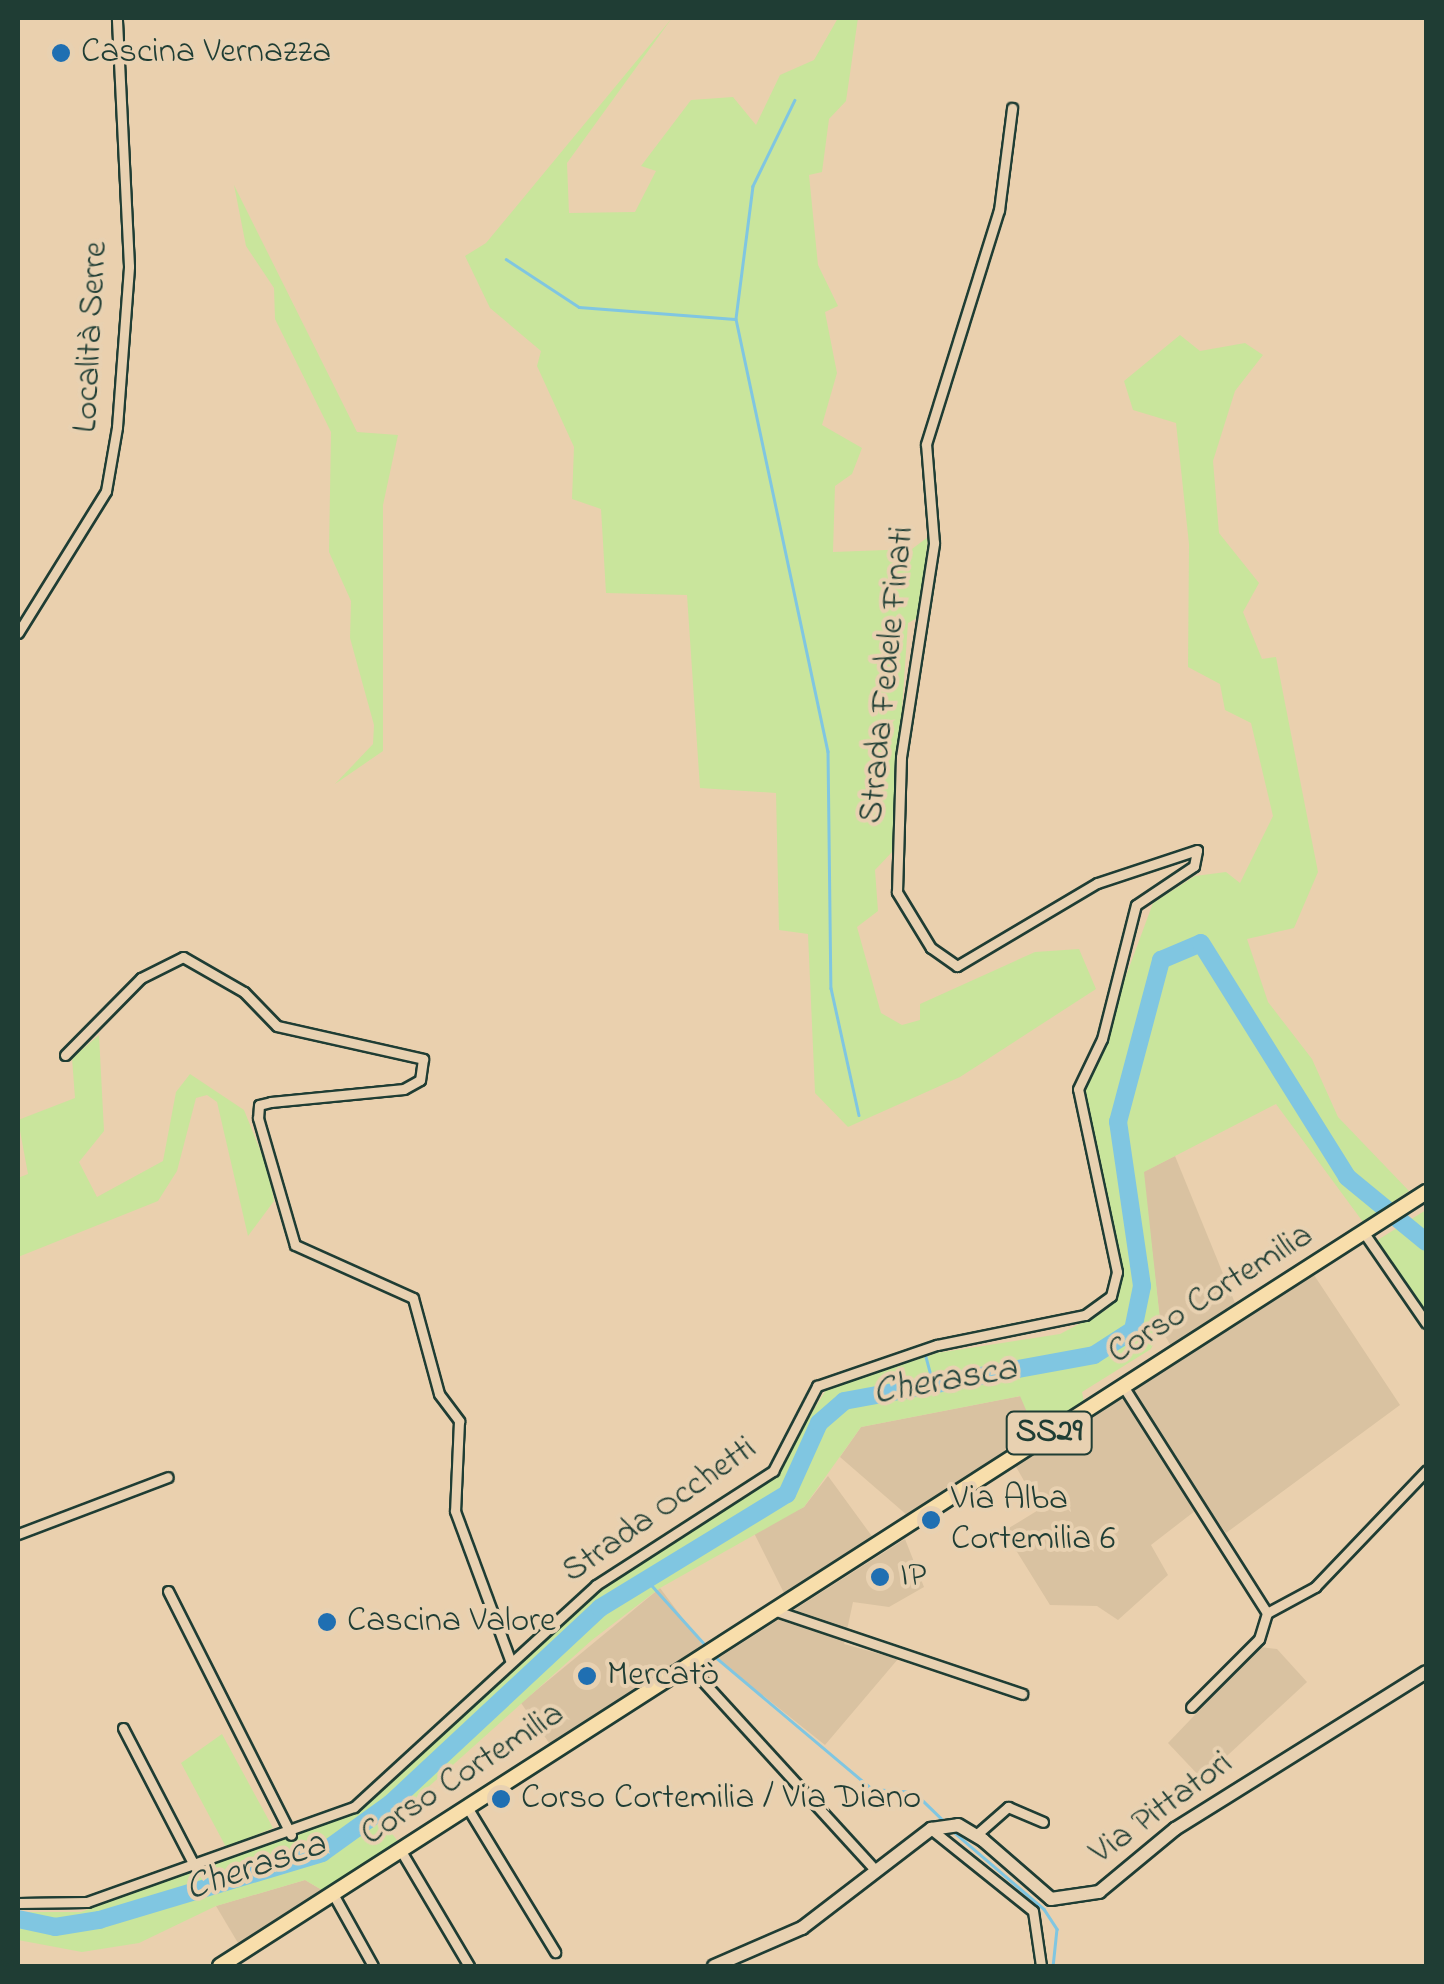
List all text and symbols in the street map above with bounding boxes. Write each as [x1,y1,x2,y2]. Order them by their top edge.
place label: Cascina Vernazza [81,32,331,74]
marker: Cascina Vernazza [50,42,72,64]
street label: Località Serre [66,240,118,434]
street label: Strada Fedele Finati [852,524,924,826]
street label: Corso Cortemilia [1101,1215,1321,1375]
water label: Cherasca [870,1347,1020,1417]
road number: SS29 [1004,1406,1094,1460]
street label: Strada Occhetti [555,1429,765,1593]
place label: Via Alba Cortemilia 6 [951,1479,1115,1561]
marker: Via Alba Cortemilia 6 [920,1509,942,1531]
place label: IP [900,1556,926,1598]
marker: IP [869,1566,891,1588]
place label: Cascina Valore [347,1601,556,1643]
marker: Cascina Valore [316,1611,338,1633]
place label: Mercatò [607,1655,719,1697]
marker: Mercatò [576,1665,598,1687]
street label: Corso Cortemilia [354,1694,572,1856]
street label: Via Pittatori [1082,1743,1242,1875]
place label: Corso Cortemilia / Via Diano [521,1778,921,1820]
marker: Corso Cortemilia / Via Diano [490,1788,512,1810]
water label: Cherasca [180,1823,332,1913]

